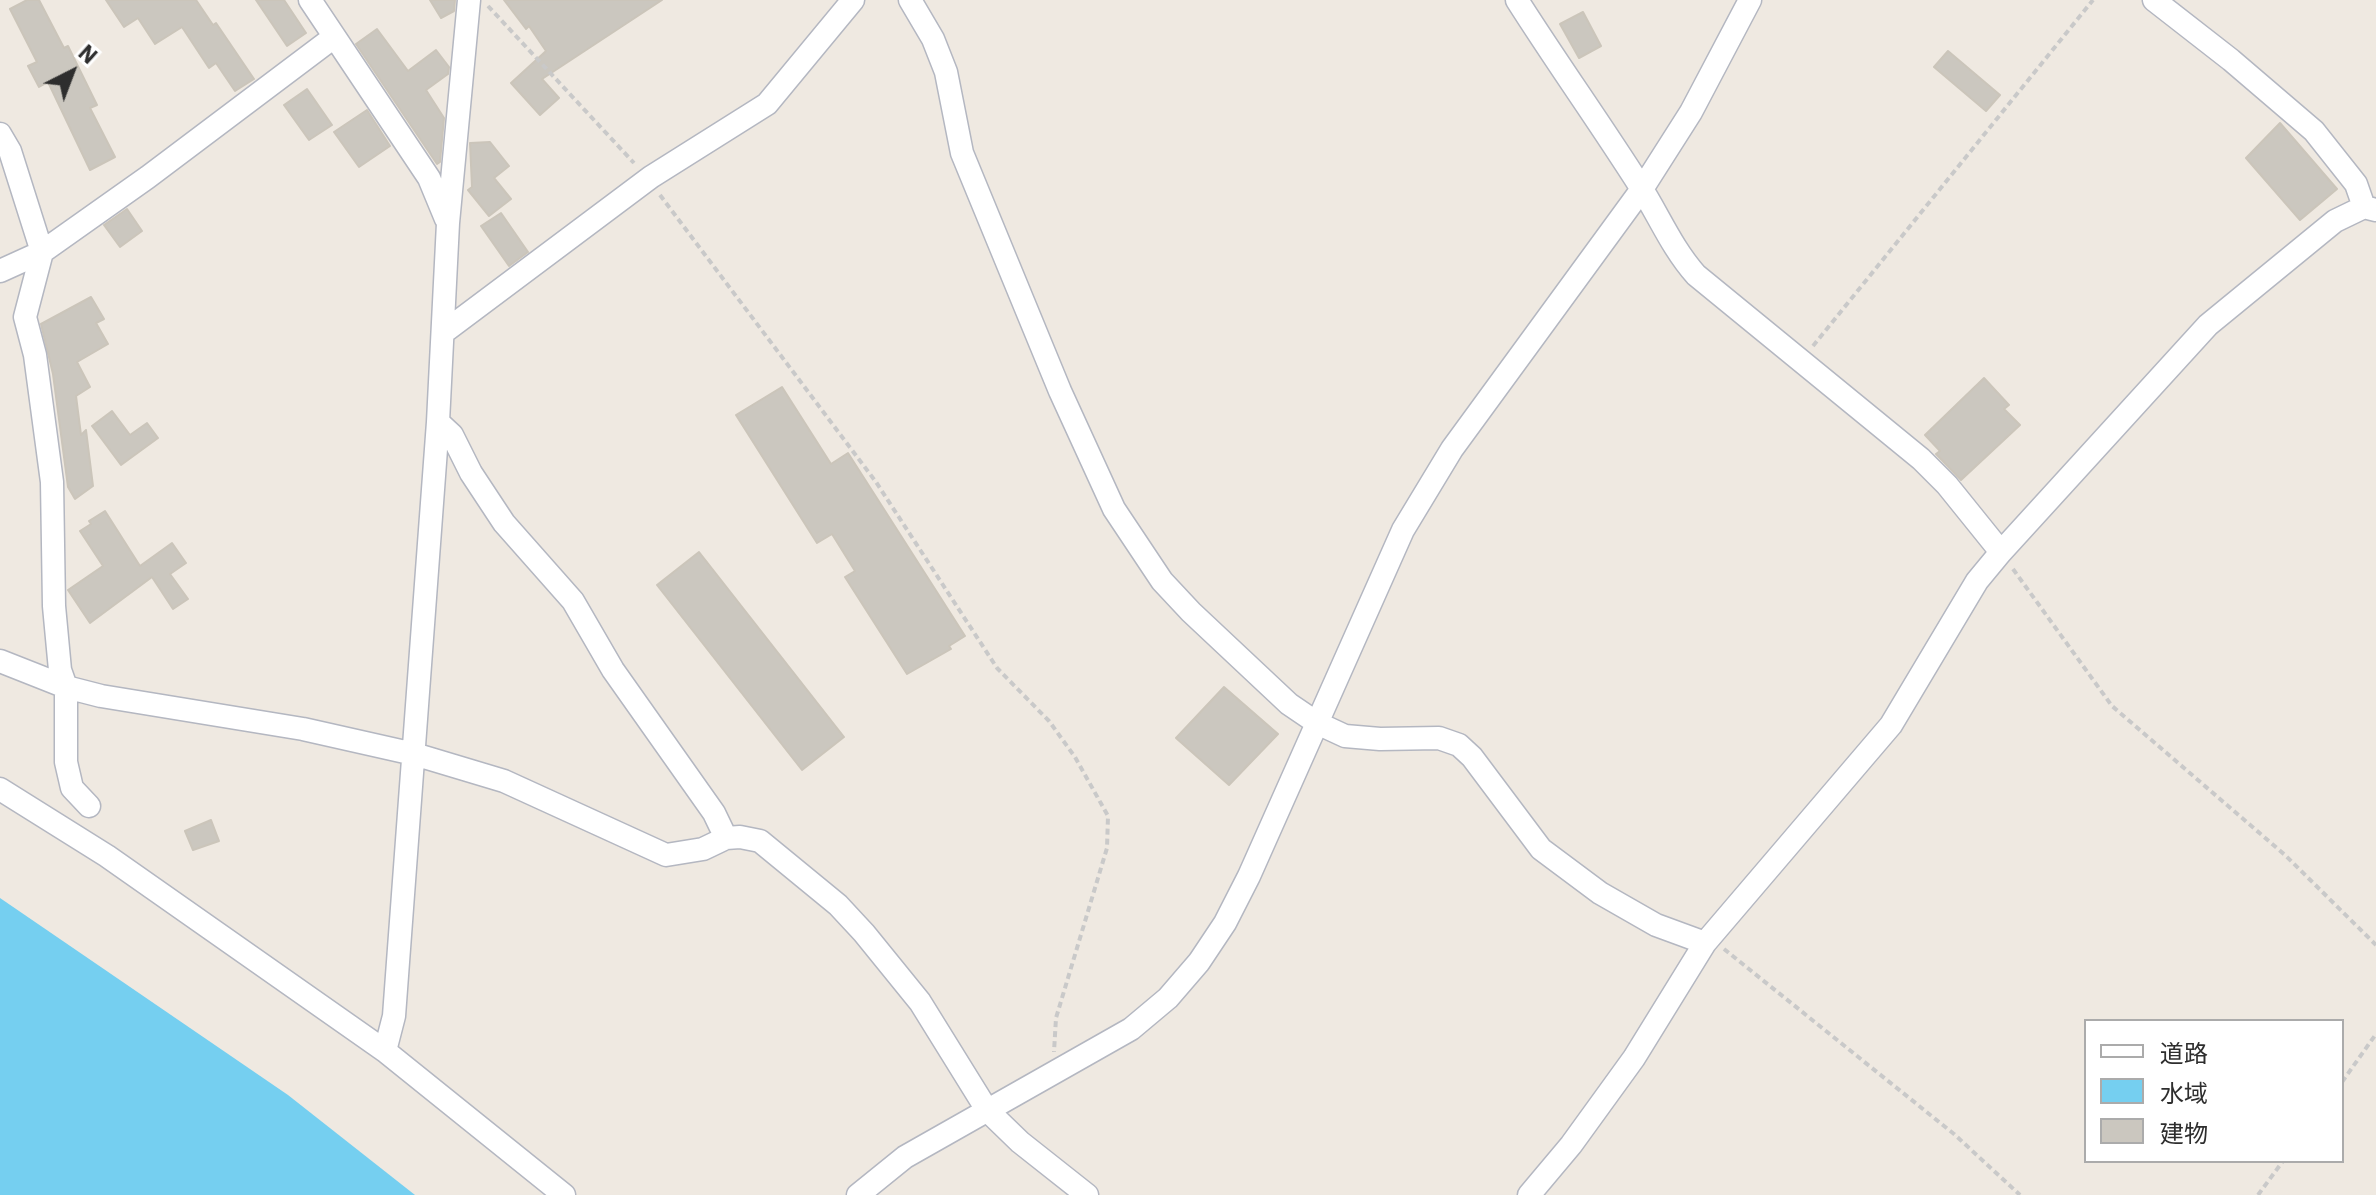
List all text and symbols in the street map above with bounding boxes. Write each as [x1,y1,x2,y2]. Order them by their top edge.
north arrow [32,32,112,112]
text: N [73,38,104,70]
legend [2084,1019,2344,1163]
text: 道路 [2160,1037,2208,1069]
text: 水域 [2160,1077,2208,1109]
text: 建物 [2160,1117,2208,1149]

